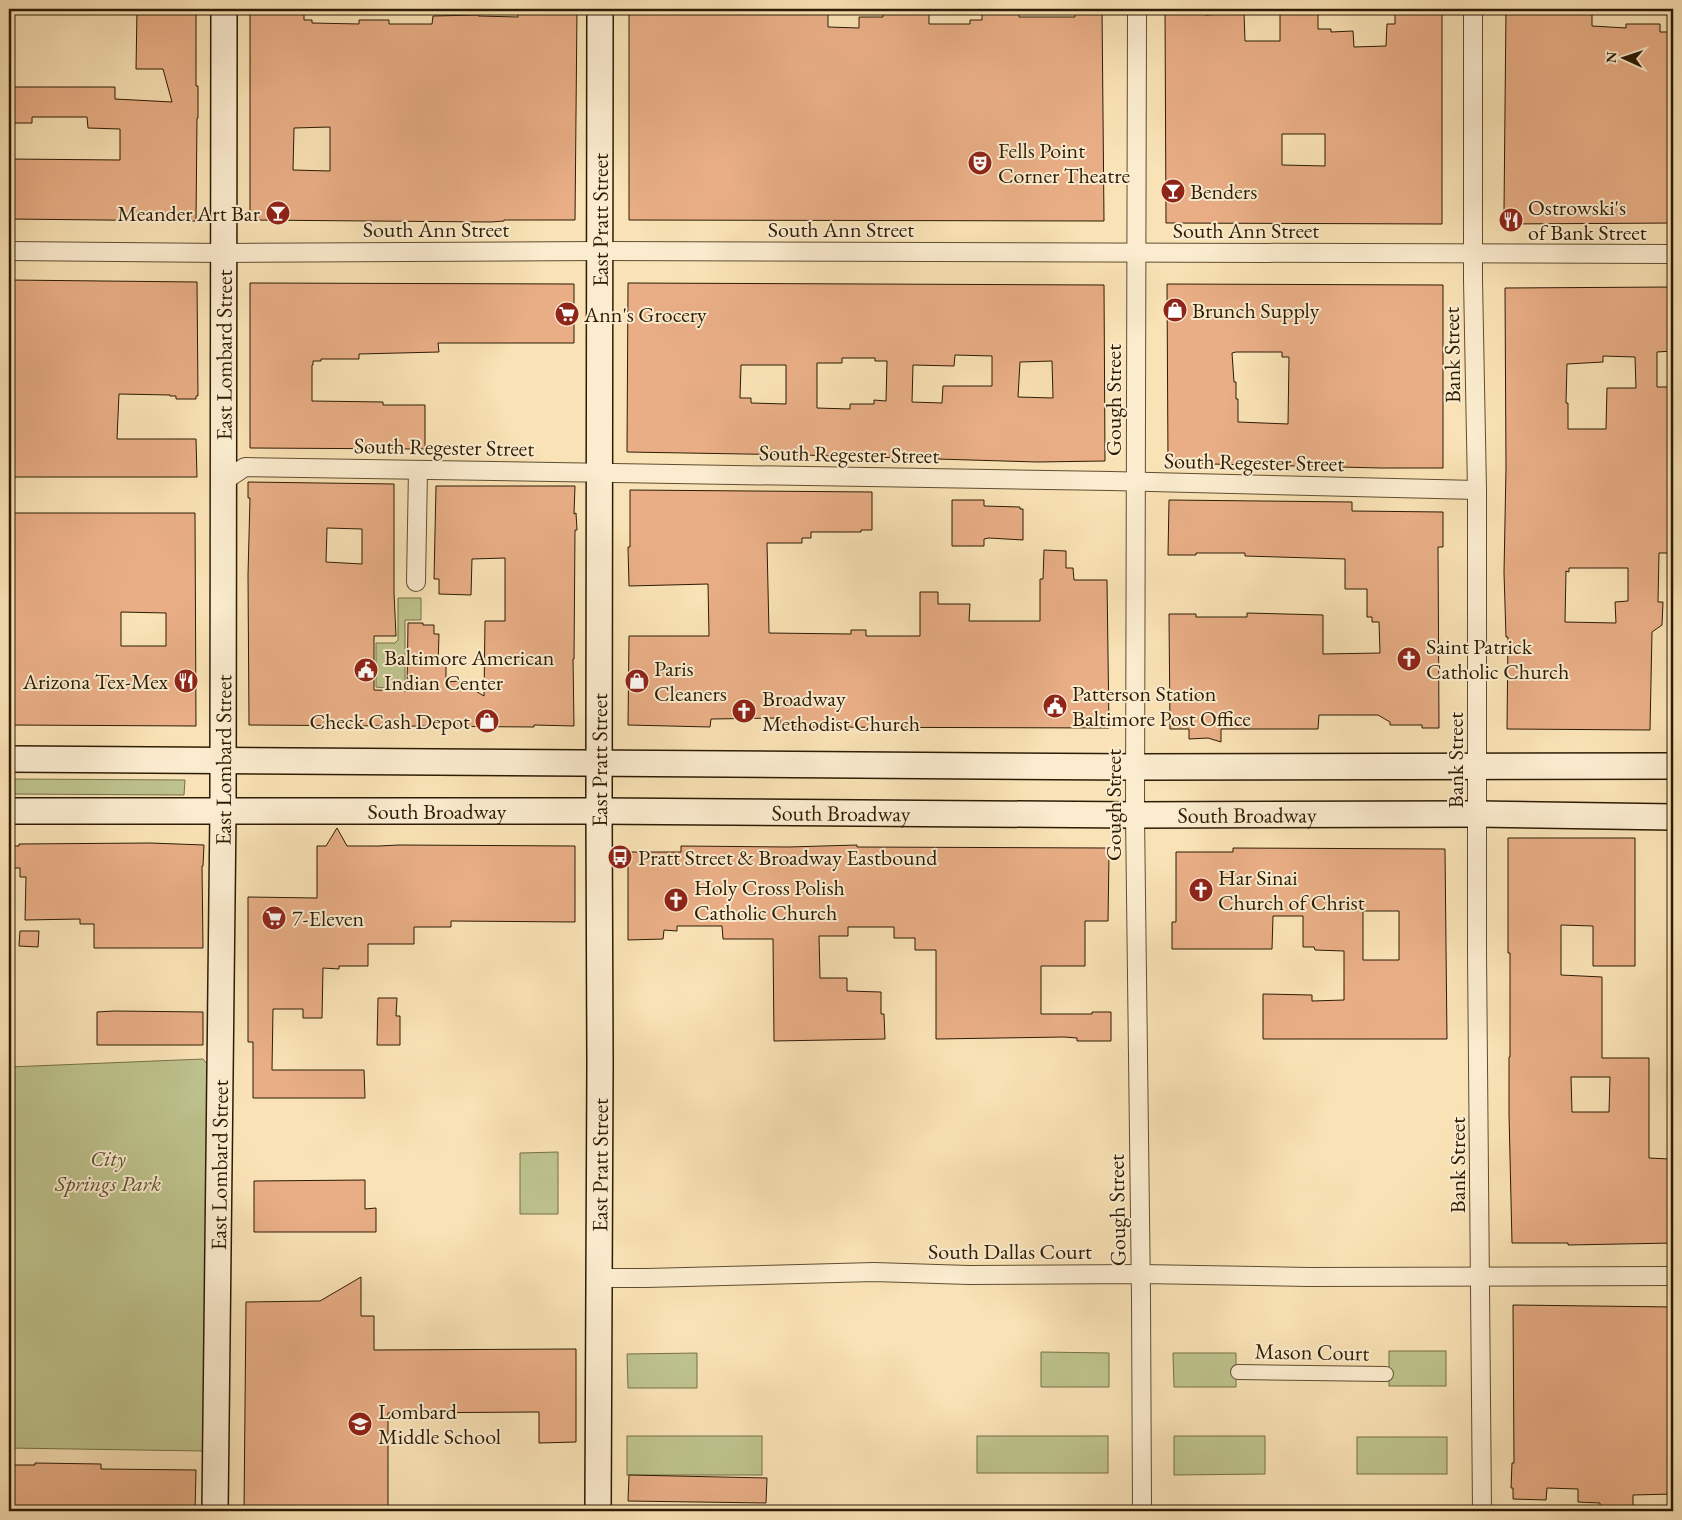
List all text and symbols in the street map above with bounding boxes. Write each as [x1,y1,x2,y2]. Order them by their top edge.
north arrow [1600,32,1650,82]
text: N [1602,51,1620,63]
place label: Fells Point Corner Theatre [998,136,1130,190]
theatre icon: Fells Point Corner Theatre [967,150,993,176]
street label: East Pratt Street [585,153,614,287]
place label: Benders [1190,177,1257,206]
bar icon: Benders [1160,178,1186,204]
place label: Ostrowski's of Bank Street [1528,193,1647,247]
place label: Meander Art Bar [117,199,261,228]
bar icon: Meander Art Bar [265,200,291,226]
restaurant icon: Ostrowski's of Bank Street [1498,207,1524,233]
street label: South Ann Street [363,215,509,244]
street label: South Ann Street [768,215,914,244]
street label: South Ann Street [1173,216,1319,245]
street label: East Lombard Street [209,269,238,441]
place label: Brunch Supply [1192,296,1320,325]
shop icon: Brunch Supply [1162,297,1188,323]
place label: Ann's Grocery [583,300,707,329]
supermarket icon: Ann's Grocery [554,301,580,327]
street label: Bank Street [1437,306,1467,403]
street label: Gough Street [1099,344,1128,456]
street label: South Regester Street [354,431,535,463]
street label: South Regester Street [759,438,940,470]
street label: South Regester Street [1164,446,1345,478]
place label: Saint Patrick Catholic Church [1426,632,1569,686]
place label: Baltimore American Indian Center [384,643,555,697]
church icon: Saint Patrick Catholic Church [1396,646,1422,672]
place label: Paris Cleaners [654,654,727,708]
public building icon: Baltimore American Indian Center [353,657,379,683]
place label: Arizona Tex-Mex [22,667,169,696]
restaurant icon: Arizona Tex-Mex [173,668,199,694]
shop icon: Paris Cleaners [624,668,650,694]
street label: East Lombard Street [208,674,238,846]
place label: Patterson Station Baltimore Post Office [1072,679,1251,733]
place label: Broadway Methodist Church [762,684,920,738]
street label: East Pratt Street [584,693,614,827]
public building icon: Patterson Station Baltimore Post Office [1042,693,1068,719]
church icon: Broadway Methodist Church [731,698,757,724]
place label: Check Cash Depot [309,707,470,736]
shop icon: Check Cash Depot [474,708,500,734]
street label: Bank Street [1441,712,1470,808]
street label: Gough Street [1099,749,1128,861]
street label: South Broadway [367,797,507,826]
street label: South Broadway [771,798,911,828]
street label: South Broadway [1177,800,1317,829]
place label: Pratt Street & Broadway Eastbound [638,843,938,872]
bus stop icon: Pratt Street & Broadway Eastbound [607,844,633,870]
place label: Har Sinai Church of Christ [1218,863,1365,917]
place label: Holy Cross Polish Catholic Church [694,873,845,927]
church icon: Har Sinai Church of Christ [1188,877,1214,903]
church icon: Holy Cross Polish Catholic Church [663,887,689,913]
place label: 7-Eleven [292,904,365,933]
supermarket icon: 7-Eleven [261,905,287,931]
street label: East Lombard Street [203,1079,234,1251]
street label: East Pratt Street [585,1098,614,1232]
street label: Bank Street [1443,1117,1472,1213]
park label: City Springs Park [54,1144,161,1198]
street label: Gough Street [1102,1154,1132,1266]
street label: South Dallas Court [928,1237,1092,1266]
street label: Mason Court [1254,1337,1370,1367]
place label: Lombard Middle School [378,1397,501,1451]
school or university icon: Lombard Middle School [347,1411,373,1437]

